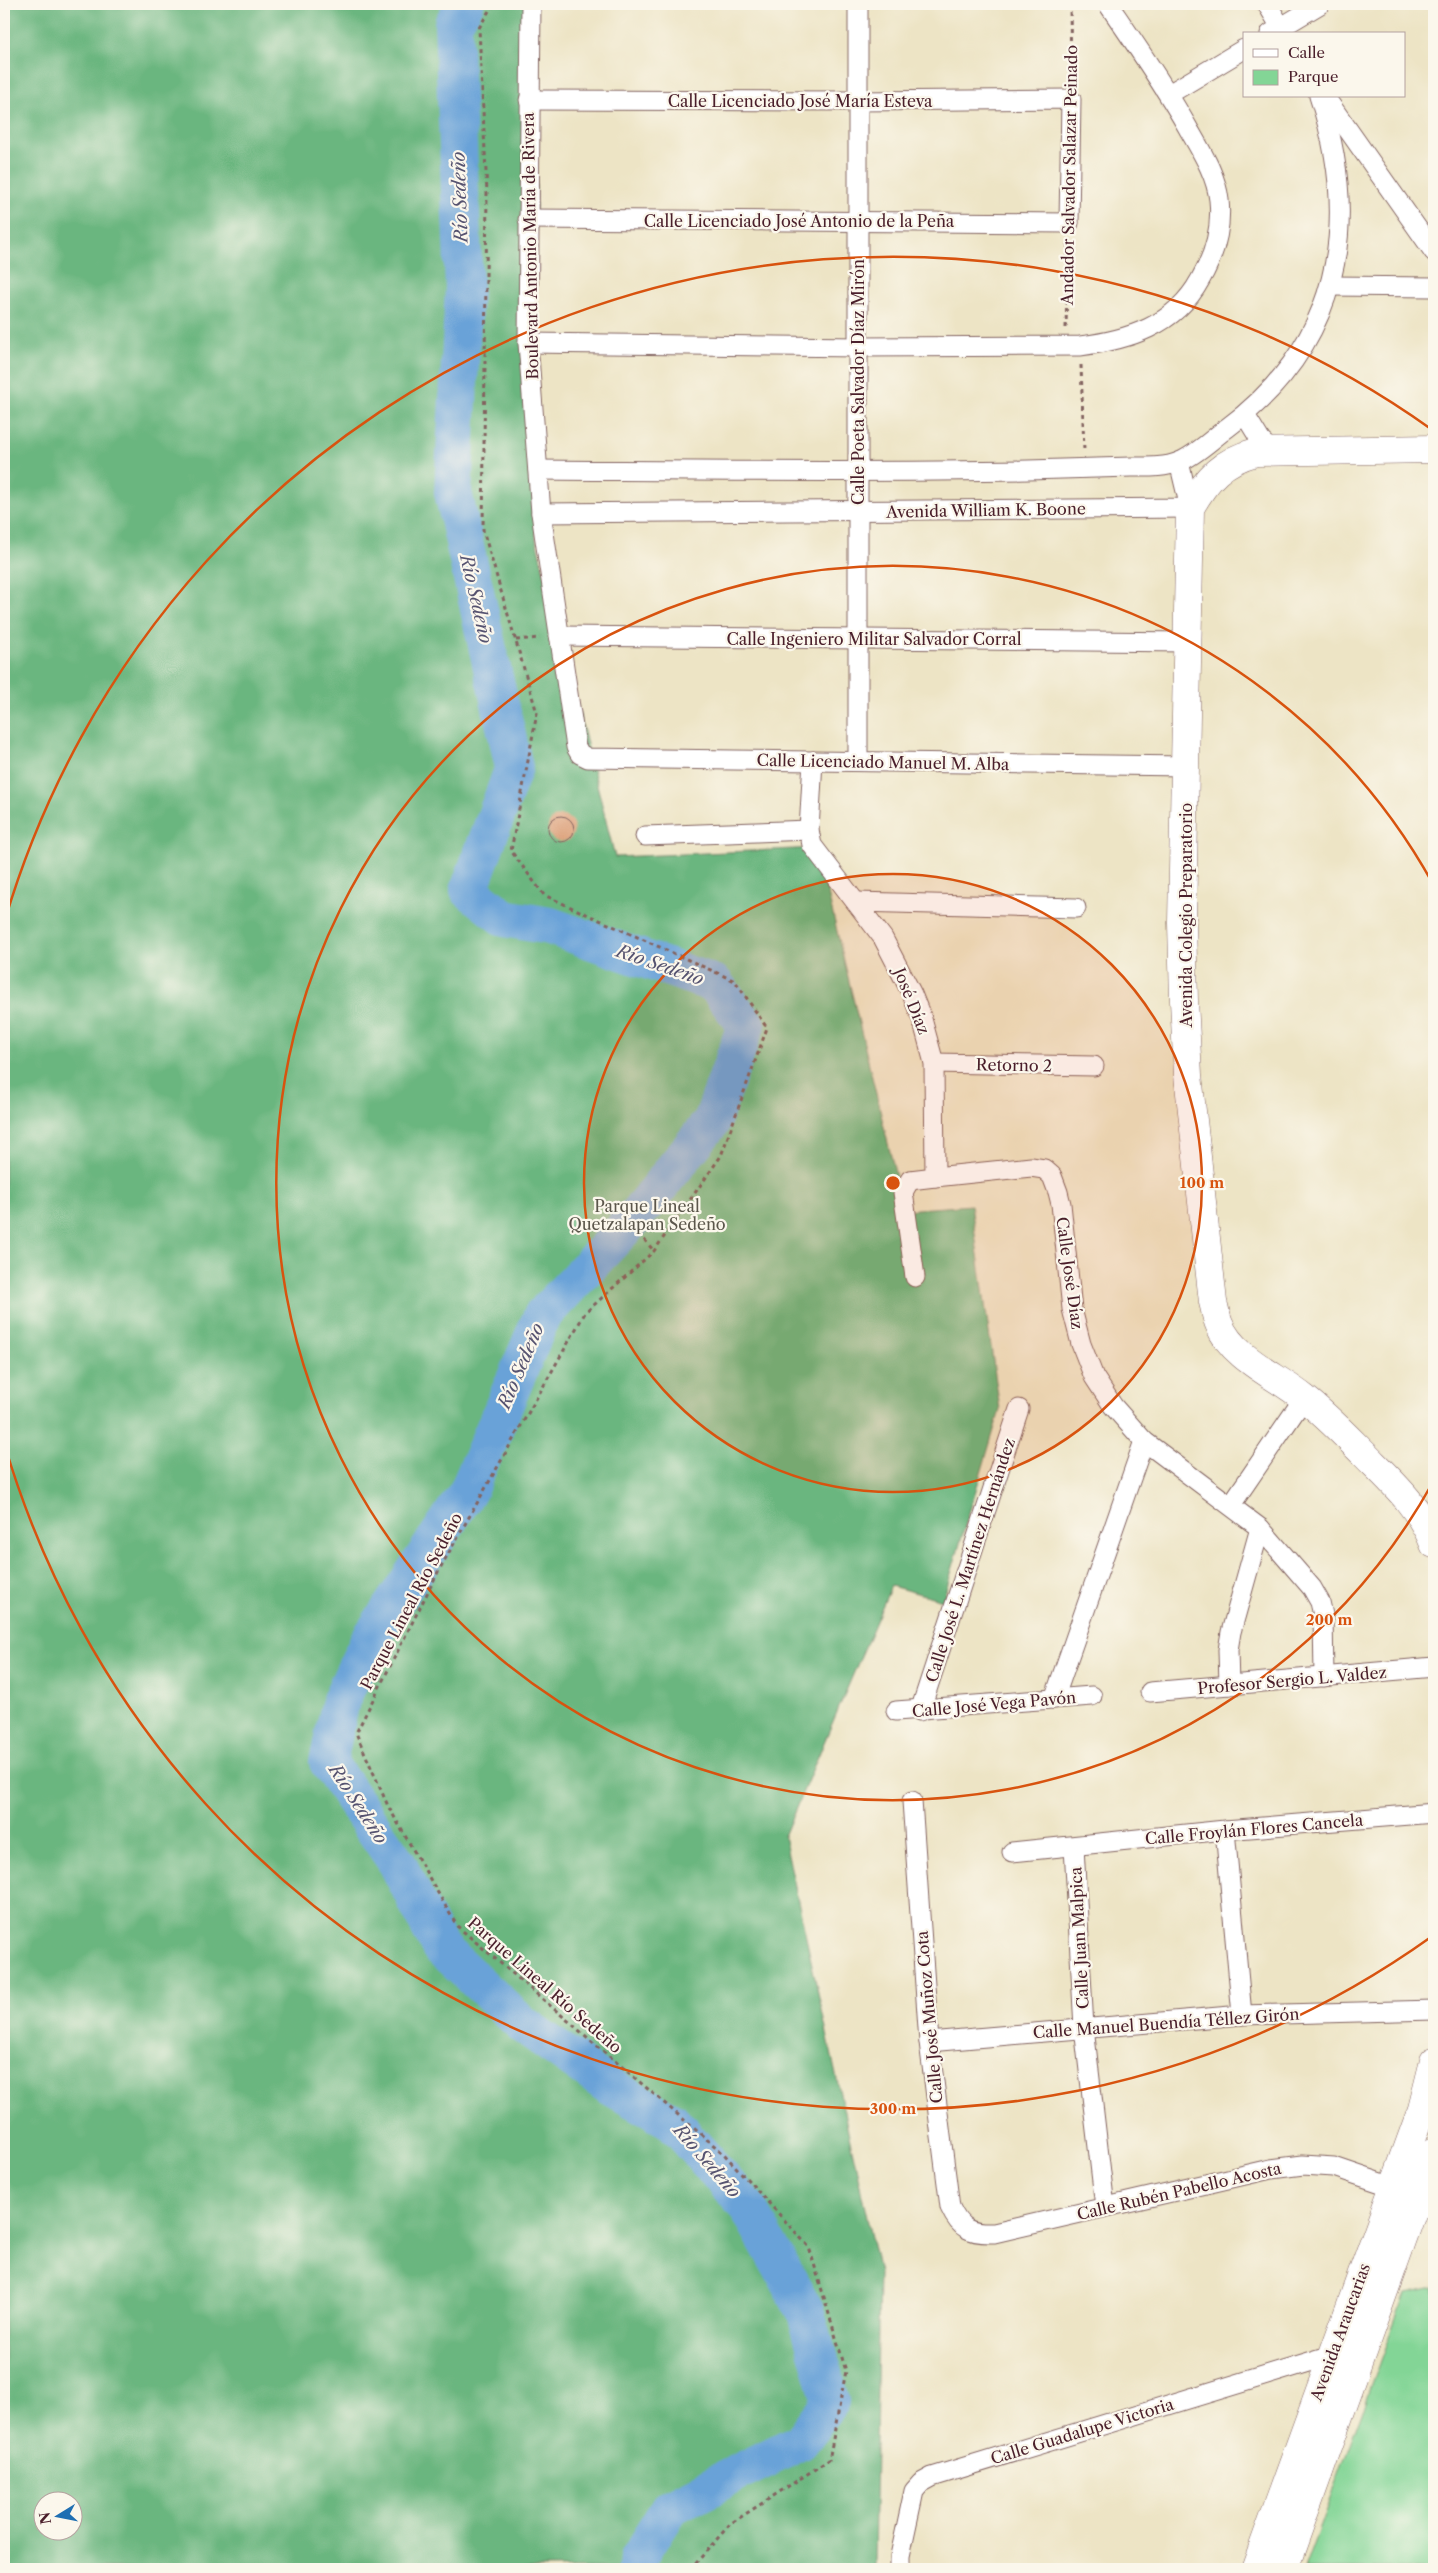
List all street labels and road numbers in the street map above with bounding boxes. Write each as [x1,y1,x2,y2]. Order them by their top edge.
street label: Andador Salvador Salazar Peinado [1057,45,1081,306]
street label: Calle Licenciado José María Esteva [668,91,933,111]
street label: Boulevard Antonio María de Rivera [518,112,542,380]
street label: Calle Licenciado José Antonio de la Peña [644,211,955,231]
street label: Calle Poeta Salvador Díaz Mirón [848,259,868,505]
street label: Avenida William K. Boone [885,498,1086,522]
street label: Calle Ingeniero Militar Salvador Corral [727,629,1022,649]
street label: Calle Licenciado Manuel M. Alba [756,750,1010,774]
street label: Avenida Colegio Preparatorio [1176,802,1196,1028]
street label: José Díaz [888,962,934,1037]
street label: Retorno 2 [976,1054,1052,1076]
street label: Calle José Díaz [1052,1215,1088,1331]
street label: Calle José L. Martínez Hernández [921,1435,1019,1685]
street label: Parque Lineal Río Sedeño [356,1509,466,1693]
street label: Profesor Sergio L. Valdez [1197,1662,1387,1698]
street label: Calle José Vega Pavón [911,1687,1077,1721]
street label: Calle Froylán Flores Cancela [1144,1809,1365,1849]
street label: Calle Juan Malpica [1065,1866,1093,2010]
street label: Parque Lineal Río Sedeño [464,1913,626,2057]
street label: Calle José Muñoz Cota [911,1929,947,2104]
street label: Calle Manuel Buendía Téllez Girón [1032,2004,1300,2042]
street label: Calle Rubén Pabello Acosta [1075,2158,1284,2224]
street label: Avenida Araucarias [1305,2260,1374,2405]
street label: Calle Guadalupe Victoria [988,2393,1176,2468]

